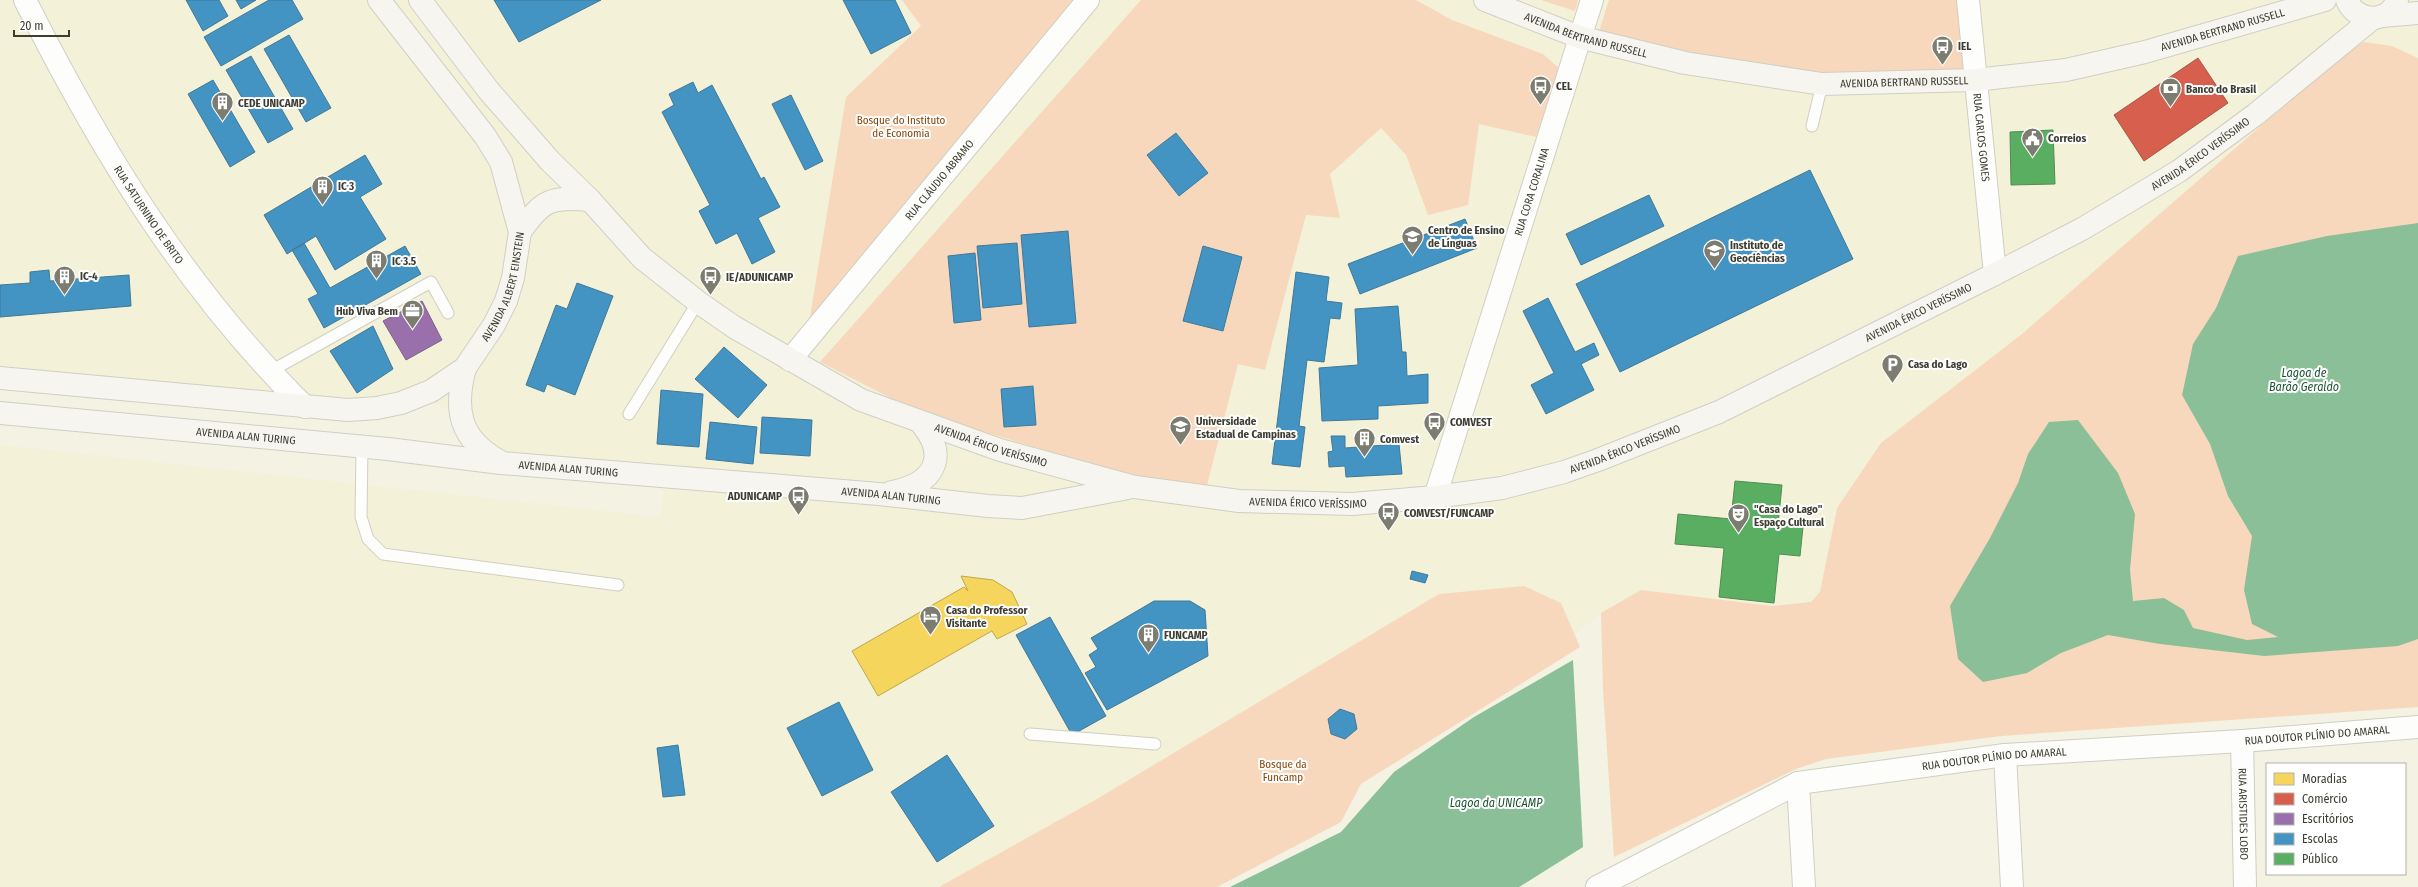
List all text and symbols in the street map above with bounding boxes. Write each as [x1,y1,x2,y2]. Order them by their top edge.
street label: AVENIDA BERTRAND RUSSELL [2159,6,2286,54]
street label: AVENIDA BERTRAND RUSSELL [1522,10,1649,61]
scale bar [14,12,69,38]
text: 20 m [20,19,44,33]
bus stop icon: IEL [1930,33,1956,66]
place label: IEL [1958,40,1972,53]
bus stop icon: CEL [1528,73,1554,106]
street label: AVENIDA BERTRAND RUSSELL [1840,74,1969,91]
bank icon: Banco do Brasil [2158,76,2184,109]
place label: CEL [1556,80,1573,93]
place label: Banco do Brasil [2186,83,2257,96]
building icon: CEDE UNICAMP [209,90,235,123]
street label: RUA CARLOS GOMES [1970,92,1992,183]
place label: CEDE UNICAMP [238,97,305,110]
park label: Bosque do Instituto de Economia [857,114,946,140]
street label: AVENIDA ÉRICO VERÍSSIMO [2149,115,2252,193]
public building icon: Correios [2019,125,2045,158]
place label: Correios [2048,132,2086,145]
street label: RUA CLÁUDIO ABRAMO [903,137,977,223]
street label: RUA CORA CORALINA [1512,146,1552,238]
street label: RUA SATURNINO DE BRITO [111,163,186,267]
building icon: IC 3 [310,173,336,206]
place label: IC 3 [338,180,354,193]
school or university icon: Centro de Ensino de Línguas [1400,223,1426,256]
place label: Centro de Ensino de Línguas [1428,224,1505,250]
street label: AVENIDA ALBERT EINSTEIN [479,231,527,344]
school or university icon: Instituto de Geociências [1701,238,1727,271]
place label: Instituto de Geociências [1730,239,1785,265]
building icon: IC 3.5 [363,248,389,281]
place label: IC 3.5 [392,255,417,268]
building icon: IC-4 [52,263,78,296]
bus stop icon: IE/ADUNICAMP [698,264,724,297]
place label: IC-4 [80,270,98,283]
place label: IE/ADUNICAMP [726,271,793,284]
street label: AVENIDA ÉRICO VERÍSSIMO [1863,281,1974,345]
office icon: Hub Viva Bem [400,298,426,331]
place label: Hub Viva Bem [336,305,398,318]
parking icon: Casa do Lago [1879,351,1905,384]
place label: Casa do Lago [1908,358,1967,371]
water label: Lagoa de Barão Geraldo [2269,366,2339,394]
bus stop icon: COMVEST [1421,409,1447,442]
school or university icon: Universidade Estadual de Campinas [1167,414,1193,447]
place label: Universidade Estadual de Campinas [1196,415,1296,441]
place label: COMVEST [1450,416,1493,429]
street label: AVENIDA ÉRICO VERÍSSIMO [933,421,1049,470]
street label: AVENIDA ÉRICO VERÍSSIMO [1568,422,1682,477]
street label: AVENIDA ALAN TURING [196,425,296,447]
building icon: Comvest [1351,426,1377,459]
place label: Comvest [1380,433,1419,446]
street label: AVENIDA ALAN TURING [518,458,619,480]
bus stop icon: ADUNICAMP [785,483,811,516]
street label: AVENIDA ALAN TURING [841,485,941,508]
place label: ADUNICAMP [727,490,782,503]
street label: AVENIDA ÉRICO VERÍSSIMO [1249,495,1367,511]
bus stop icon: COMVEST/FUNCAMP [1375,500,1401,533]
theatre icon: "Casa do Lago" Espaço Cultural [1726,502,1752,535]
place label: "Casa do Lago" Espaço Cultural [1754,503,1825,529]
place label: COMVEST/FUNCAMP [1404,507,1494,520]
hotel icon: Casa do Professor Visitante [918,603,944,636]
place label: Casa do Professor Visitante [945,604,1029,630]
building icon: FUNCAMP [1136,622,1162,655]
place label: FUNCAMP [1164,629,1208,642]
street label: RUA DOUTOR PLÍNIO DO AMARAL [2244,723,2390,748]
street label: RUA DOUTOR PLÍNIO DO AMARAL [1921,745,2067,773]
park label: Bosque da Funcamp [1259,758,1307,784]
legend [2266,763,2406,875]
street label: RUA ARISTIDES LOBO [2236,768,2250,860]
text: Moradias [2302,772,2347,786]
text: Comércio [2302,792,2348,806]
water label: Lagoa da UNICAMP [1450,796,1543,810]
text: Escritórios [2302,812,2354,826]
text: Escolas [2302,832,2338,846]
text: Público [2302,852,2338,866]

